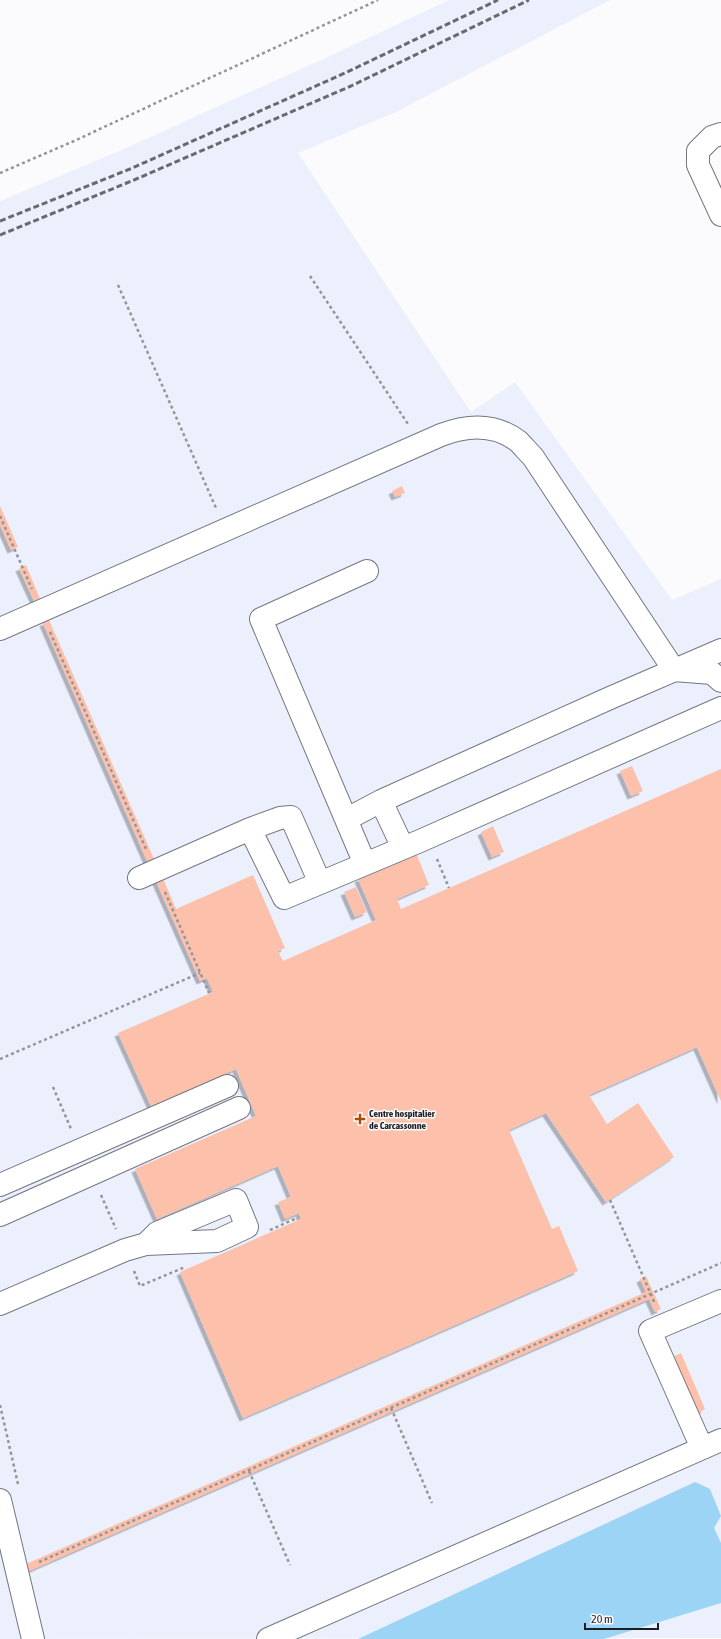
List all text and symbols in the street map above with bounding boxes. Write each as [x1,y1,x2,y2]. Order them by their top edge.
place label: Centre hospitalier de Carcassonne [369,1108,436,1131]
marker: Centre hospitalier de Carcassonne [354,1113,366,1125]
scale bar [585,1605,658,1631]
text: 20 m [591,1612,613,1626]

